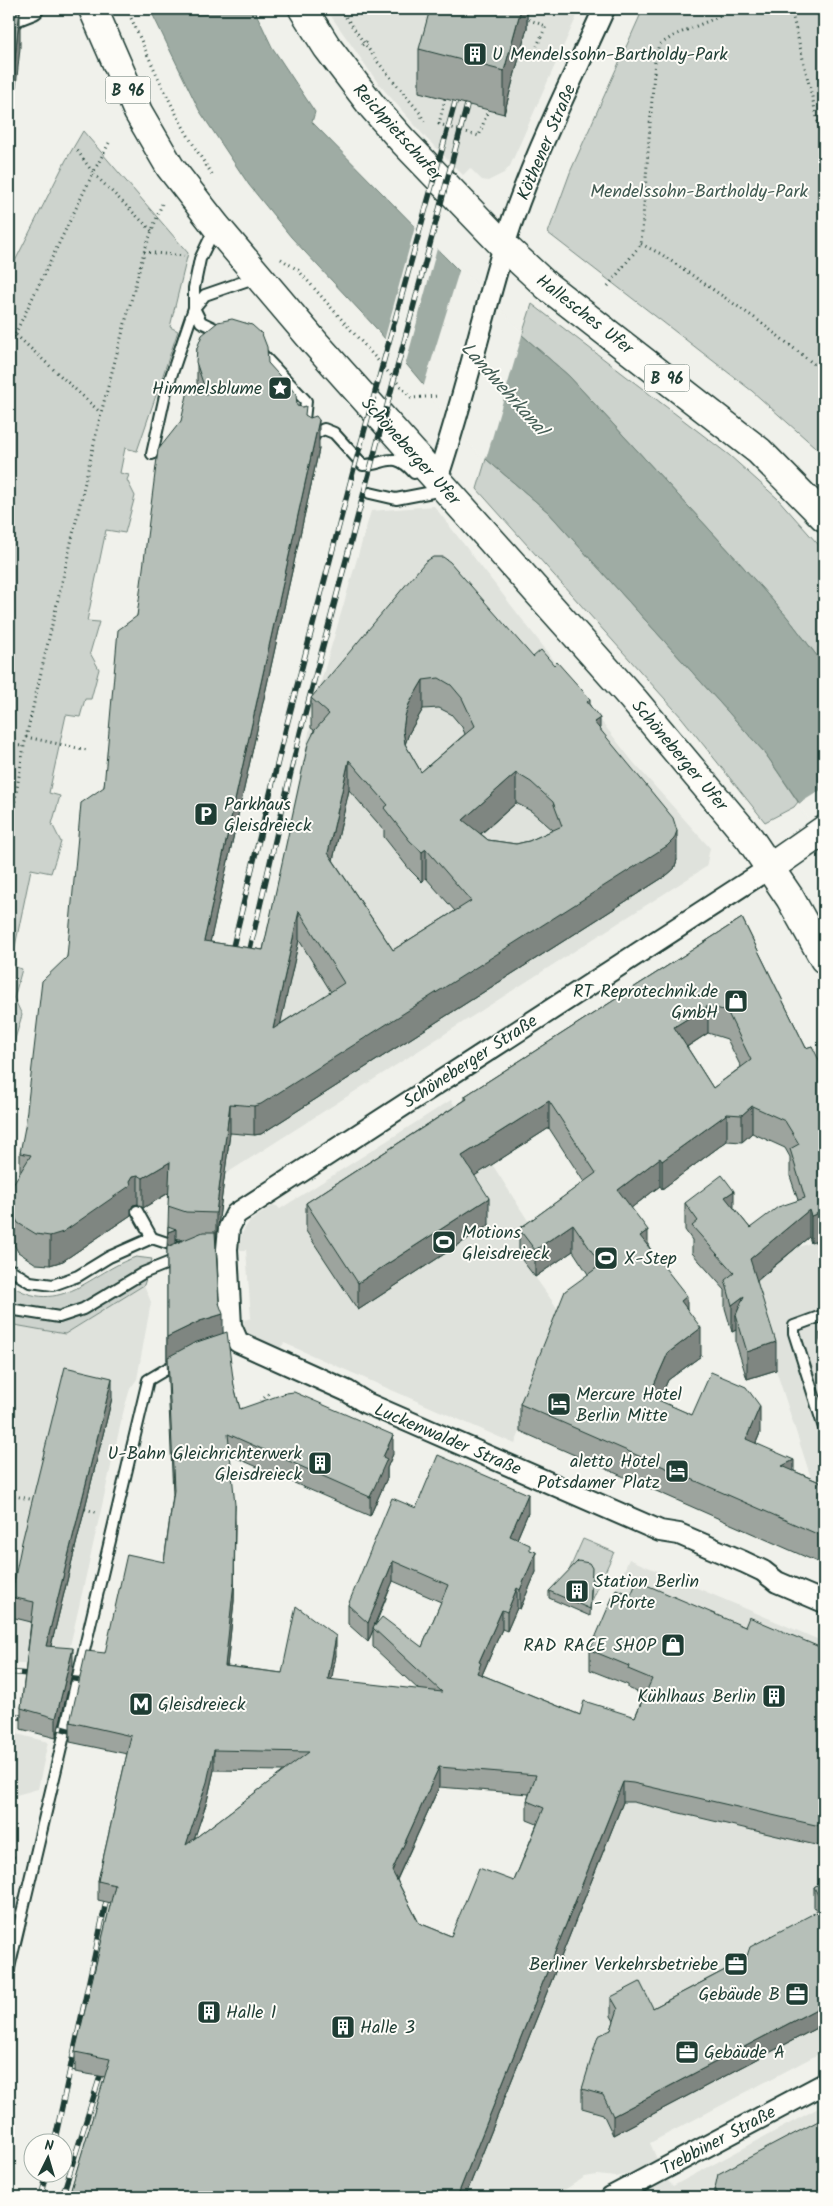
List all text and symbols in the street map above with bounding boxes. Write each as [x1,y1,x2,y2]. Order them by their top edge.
building icon: U Mendelssohn-Bartholdy-Park [462,41,488,67]
place label: U Mendelssohn-Bartholdy-Park [492,41,728,70]
road number: B 96 [106,76,150,104]
street label: Reichpietschufer [345,77,450,189]
street label: Köthener Straße [510,80,585,205]
park label: Mendelssohn-Bartholdy-Park [590,178,808,207]
street label: Hallesches Ufer [529,268,640,363]
water label: Landwehrkanal [453,335,556,446]
road number: B 96 [644,364,690,392]
place label: Himmelsblume [152,375,262,404]
place icon: Himmelsblume [267,375,293,401]
street label: Schöneberger Ufer [353,391,468,514]
street label: Schöneberger Ufer [623,694,735,819]
place label: Parkhaus Gleisdreieck [224,791,312,841]
parking icon: Parkhaus Gleisdreieck [193,801,219,827]
place label: RT Reprotechnik.de GmbH [573,978,718,1028]
shop icon: RT Reprotechnik.de GmbH [723,988,749,1014]
street label: Schöneberger Straße [398,1008,544,1117]
place label: Motions Gleisdreieck [462,1219,550,1269]
sports icon: Motions Gleisdreieck [431,1229,457,1255]
sports icon: X-Step [593,1245,619,1271]
place label: X-Step [624,1245,677,1274]
place label: Mercure Hotel Berlin Mitte [576,1381,682,1431]
hotel icon: Mercure Hotel Berlin Mitte [546,1391,572,1417]
street label: Luckenwalder Straße [369,1396,526,1484]
place label: U-Bahn Gleichrichterwerk Gleisdreieck [108,1440,303,1490]
place label: aletto Hotel Potsdamer Platz [537,1448,661,1498]
building icon: U-Bahn Gleichrichterwerk Gleisdreieck [307,1450,333,1476]
hotel icon: aletto Hotel Potsdamer Platz [664,1458,690,1484]
place label: Station Berlin - Pforte [594,1568,699,1618]
building icon: Station Berlin - Pforte [564,1578,590,1604]
place label: RAD RACE SHOP [523,1632,657,1661]
shop icon: RAD RACE SHOP [660,1632,686,1658]
place label: Kühlhaus Berlin [637,1683,756,1712]
building icon: Kühlhaus Berlin [761,1683,787,1709]
metro station icon: Gleisdreieck [128,1691,154,1717]
place label: Gleisdreieck [158,1691,246,1720]
place label: Berliner Verkehrsbetriebe [529,1951,718,1980]
office icon: Berliner Verkehrsbetriebe [723,1951,749,1977]
place label: Gebäude B [699,1981,780,2010]
office icon: Gebäude B [784,1981,810,2007]
building icon: Halle 1 [196,1999,222,2025]
place label: Halle 1 [226,1999,276,2028]
building icon: Halle 3 [330,2014,356,2040]
place label: Halle 3 [360,2014,415,2043]
office icon: Gebäude A [674,2039,700,2065]
place label: Gebäude A [704,2039,785,2068]
street label: Trebbiner Straße [656,2099,782,2184]
north arrow [22,2134,72,2184]
text: N [44,2135,55,2157]

